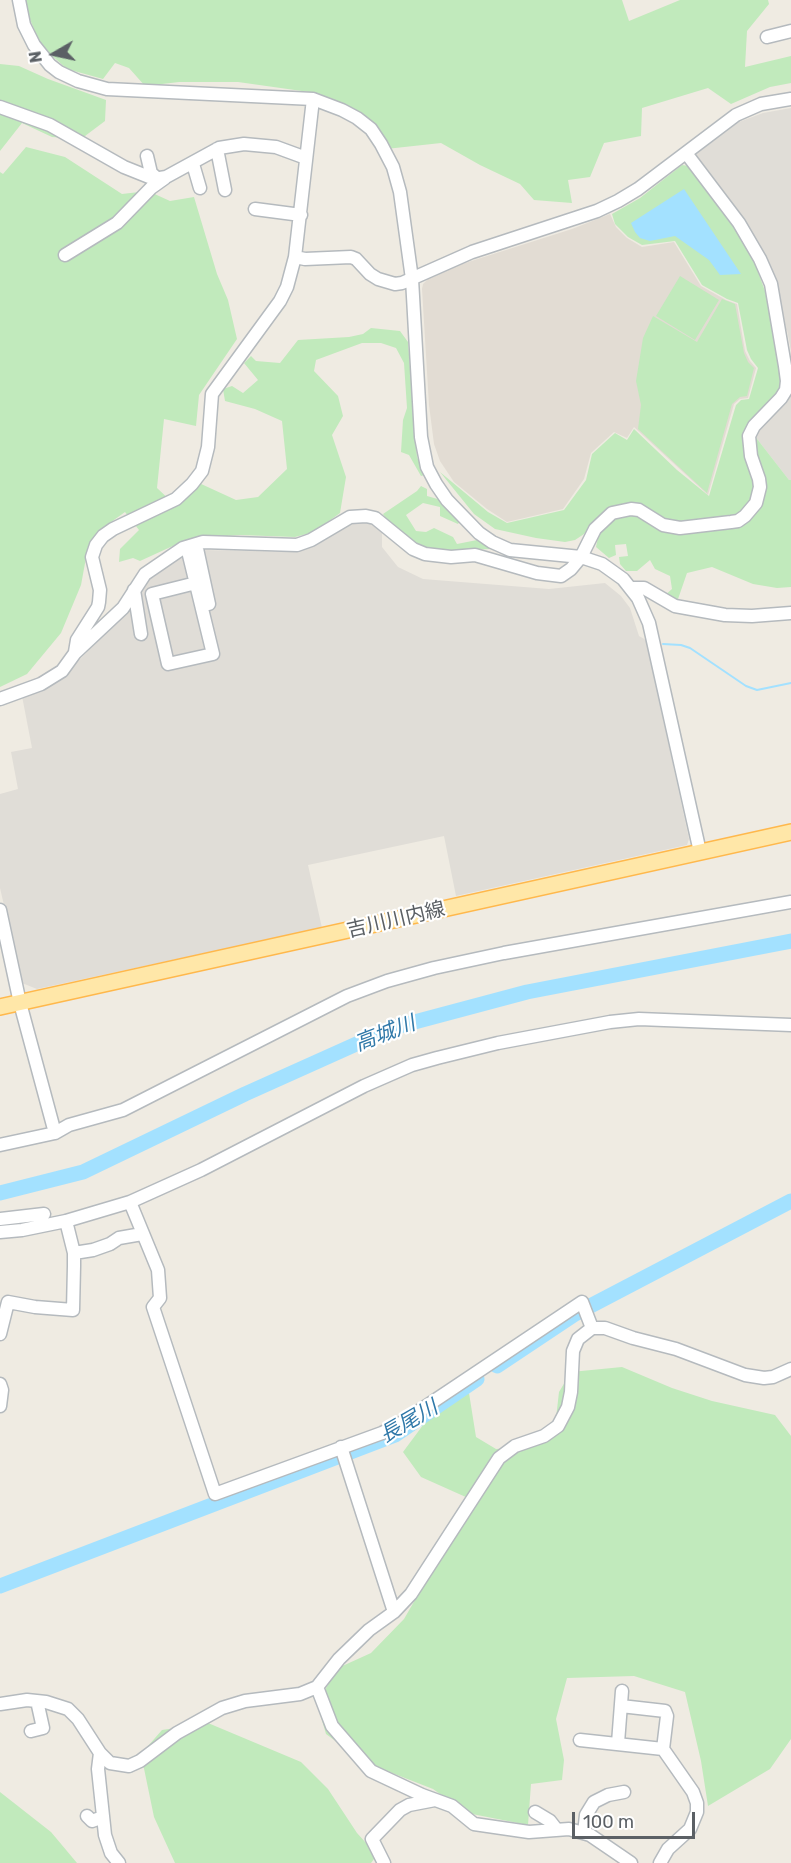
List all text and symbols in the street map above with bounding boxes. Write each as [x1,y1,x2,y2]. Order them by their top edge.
north arrow [24,24,84,84]
text: N [25,50,46,64]
street label: 吉川川内線 [345,897,447,943]
water label: 高城川 [351,1011,419,1057]
water label: 長尾川 [375,1395,443,1449]
scale bar [575,1800,698,1838]
text: 100 m [583,1811,634,1833]

